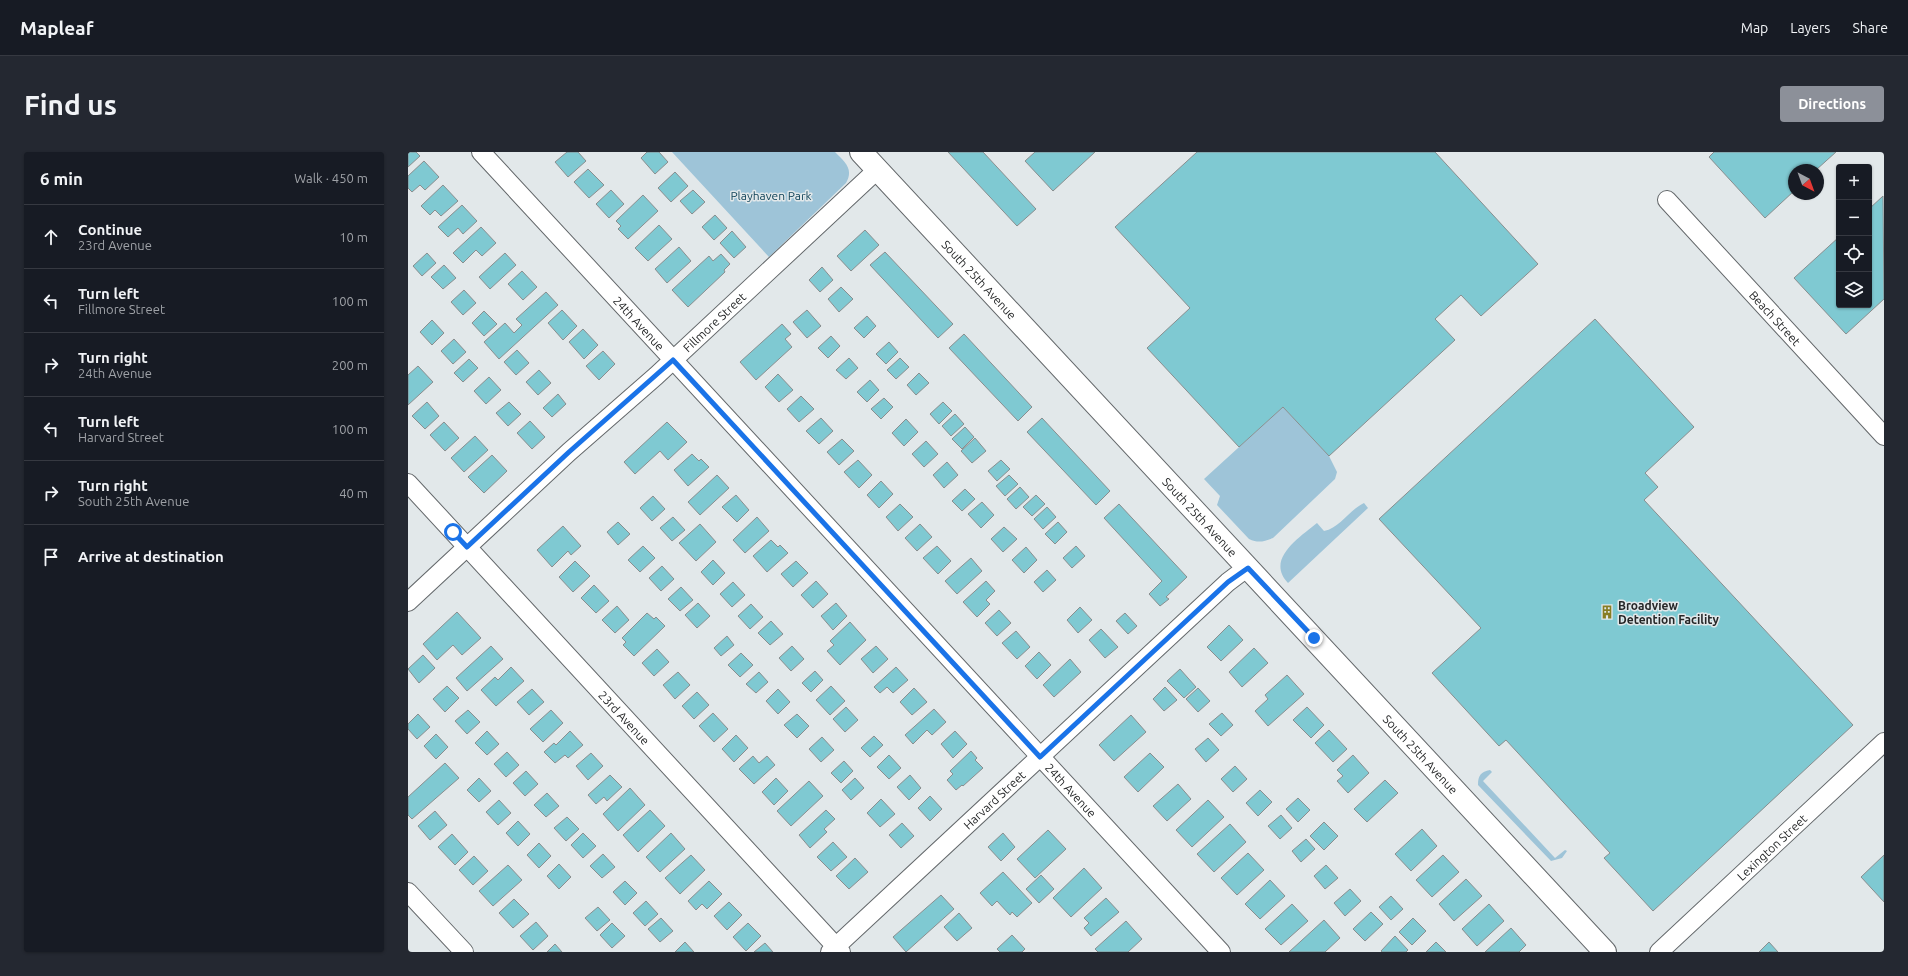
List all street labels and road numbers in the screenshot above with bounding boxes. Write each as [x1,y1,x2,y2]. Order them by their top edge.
street label: South 25th Avenue [940,237,1019,322]
street label: Beach Street [1747,288,1804,348]
street label: Fillmore Street [680,289,748,354]
street label: 24th Avenue [611,294,667,353]
street label: South 25th Avenue [1160,475,1240,559]
street label: 23rd Avenue [596,688,652,747]
street label: South 25th Avenue [1381,712,1461,796]
street label: 24th Avenue [1043,760,1099,819]
street label: Harvard Street [961,768,1028,831]
street label: Lexington Street [1734,811,1809,883]

